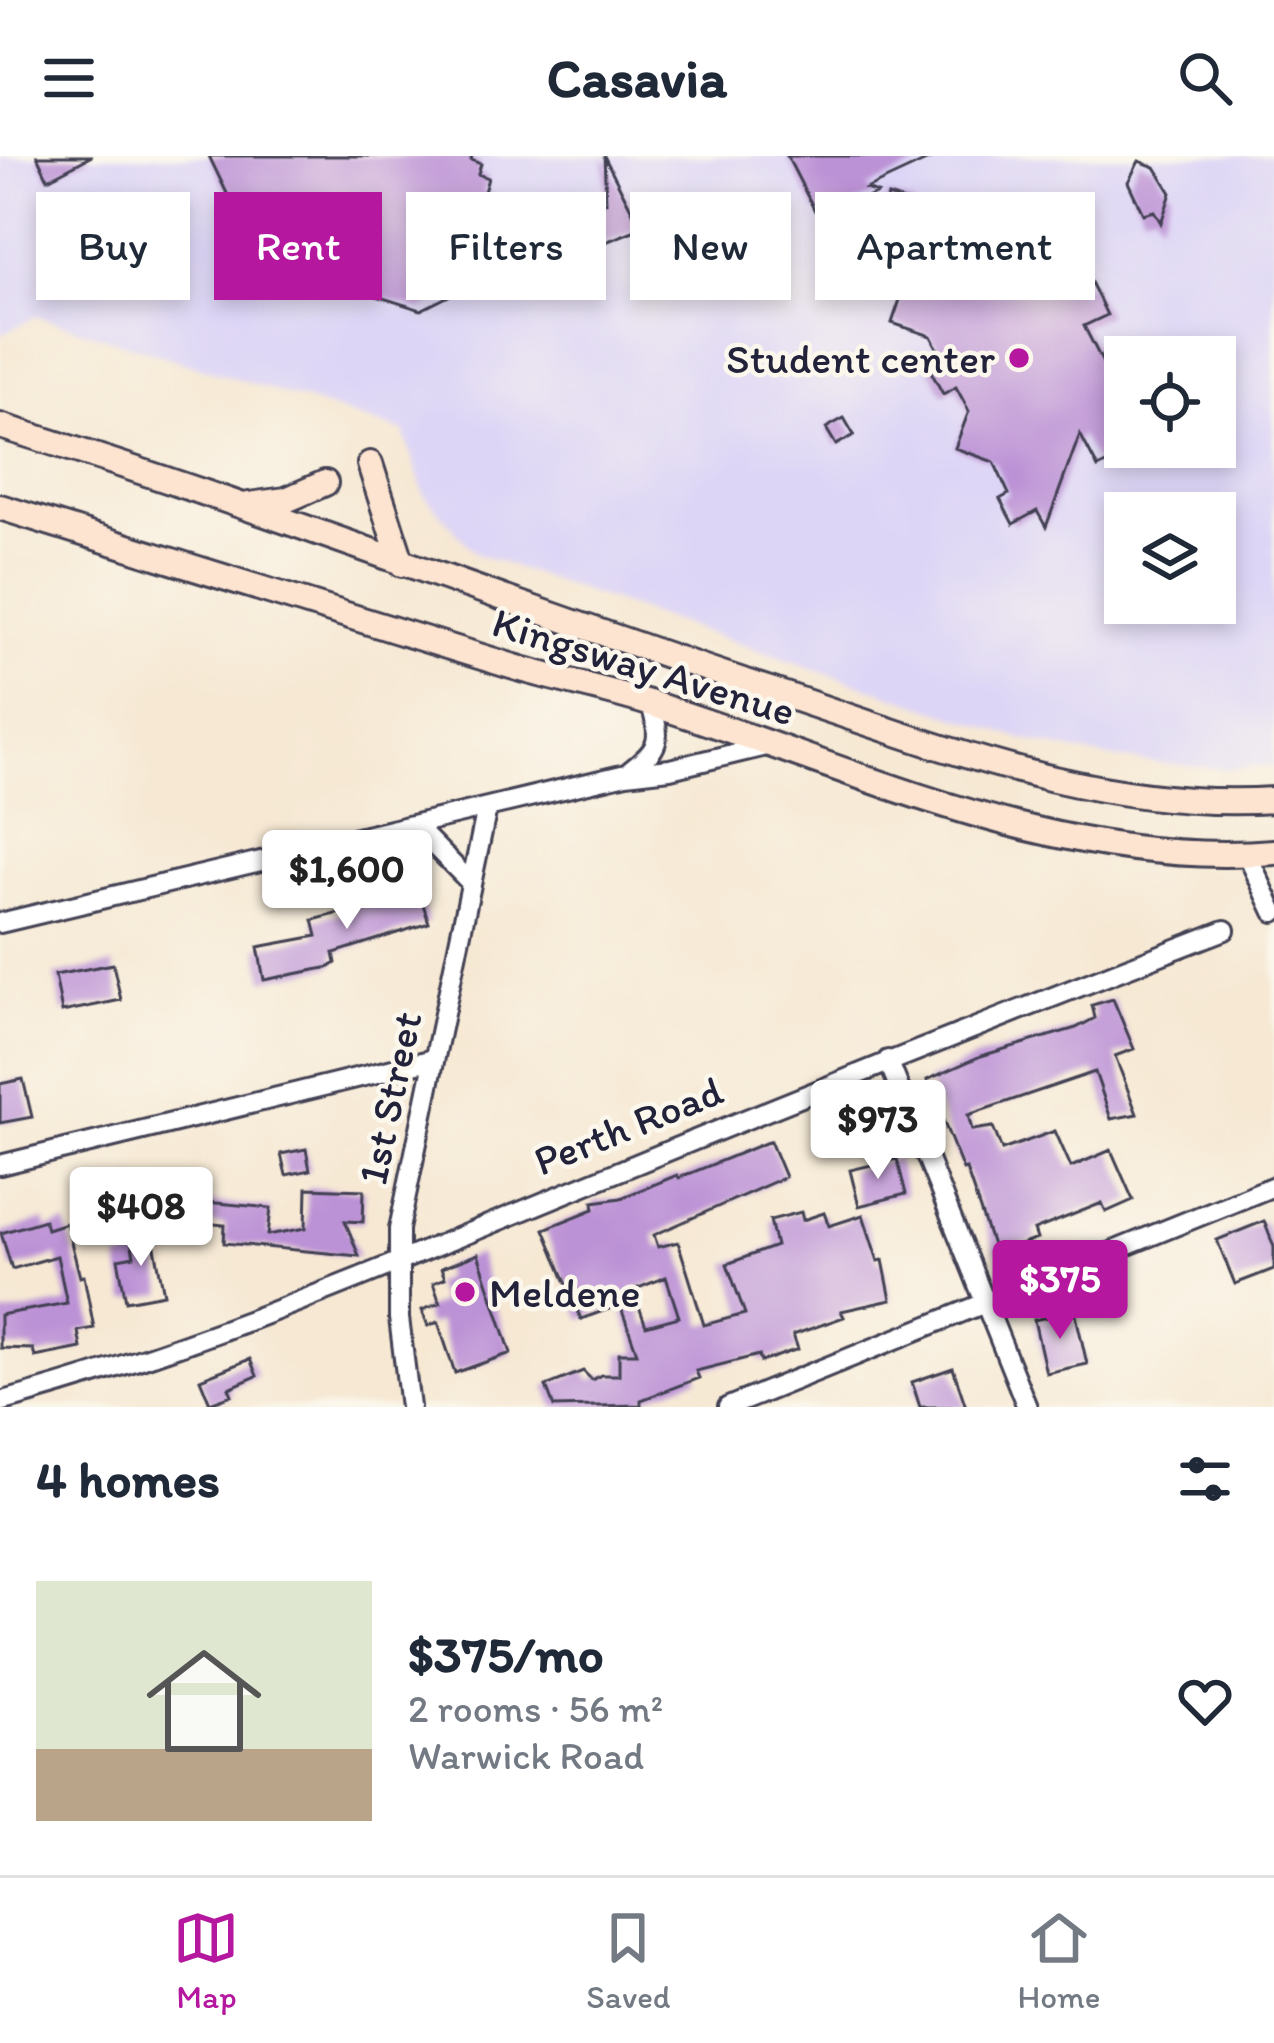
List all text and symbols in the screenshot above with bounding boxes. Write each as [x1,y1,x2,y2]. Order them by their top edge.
icon: menu [36,45,102,111]
icon: search [1172,45,1238,111]
text: Casavia [547,46,727,111]
chip: Buy [36,192,190,300]
chip: Rent [214,192,382,300]
chip: Filters [406,192,606,300]
chip: New [630,192,791,300]
chip: Apartment [815,192,1095,300]
place label: Student center [726,333,995,384]
map controls [1104,336,1236,624]
button: locate [1104,336,1236,468]
marker: Student center [1006,345,1032,371]
button: layers [1104,492,1236,624]
street label: Kingsway Avenue [487,596,801,737]
pin: $1,600 [249,830,445,932]
text: $1,600 [289,845,405,892]
street label: 1st Street [346,1007,433,1189]
street label: Perth Road [526,1064,730,1186]
pin: $973 [807,1080,949,1182]
text: $973 [838,1095,918,1142]
pin: $408 [70,1167,212,1269]
text: $408 [97,1182,185,1229]
pin: $375 [989,1240,1131,1342]
text: $375 [1020,1255,1100,1302]
place label: Meldene [489,1267,640,1318]
marker: Meldene [452,1279,478,1305]
icon: filters [1172,1446,1238,1512]
text: 4 homes [36,1449,220,1510]
text: $375/mo [408,1624,604,1685]
icon: home [132,1629,276,1773]
icon: heart [1172,1668,1238,1734]
text: 2 rooms · 56 m² [408,1685,663,1732]
text: Warwick Road [408,1732,644,1779]
tab: Map [173,1905,239,2016]
tab: Saved [586,1905,671,2016]
tab: Home [1017,1905,1101,2016]

